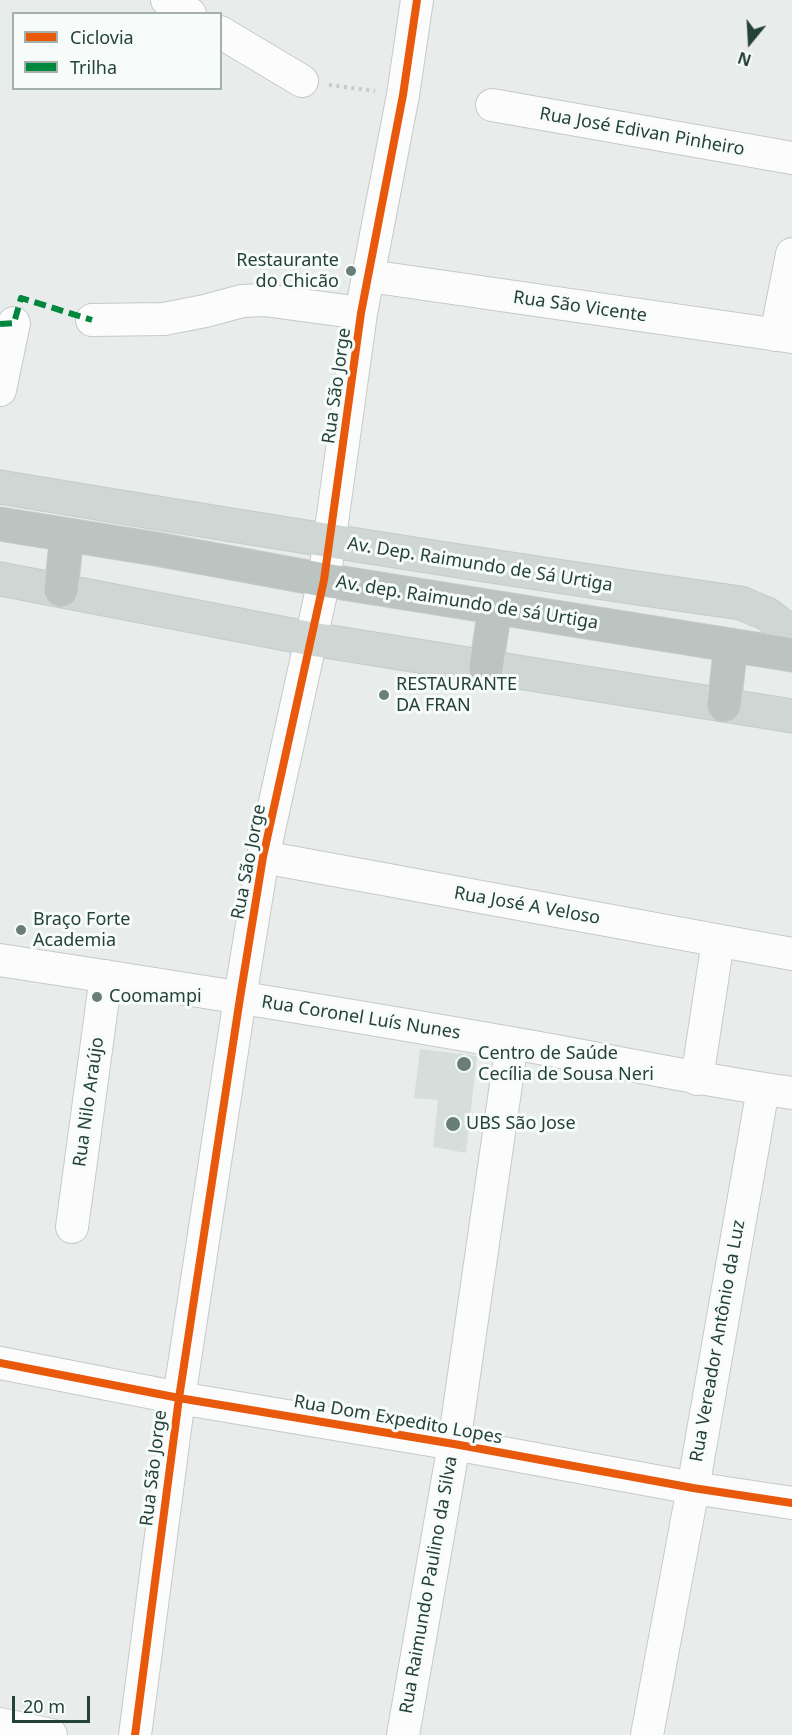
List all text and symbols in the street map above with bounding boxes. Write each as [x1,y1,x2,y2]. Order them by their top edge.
legend [12,12,222,90]
north arrow [720,12,780,72]
text: Ciclovia [70,25,134,49]
text: N [735,47,754,72]
text: Trilha [70,55,117,79]
street label: Rua José Edivan Pinheiro [538,103,746,161]
place label: Restaurante do Chicão [236,250,339,292]
marker: Restaurante do Chicão [344,264,358,278]
street label: Rua São Vicente [512,287,648,327]
street label: Rua São Jorge [318,327,356,445]
street label: Av. Dep. Raimundo de Sá Urtiga [346,533,614,597]
street label: Av. dep. Raimundo de sá Urtiga [334,572,600,634]
place label: RESTAURANTE DA FRAN [396,674,517,716]
marker: RESTAURANTE DA FRAN [377,688,391,702]
street label: Rua São Jorge [227,803,271,921]
street label: Rua José A Veloso [452,882,602,930]
place label: Braço Forte Academia [33,909,130,952]
marker: Braço Forte Academia [14,923,28,937]
place label: Coomampi [109,986,202,1008]
marker: Coomampi [90,990,104,1004]
street label: Rua Coronel Luís Nunes [260,992,462,1044]
street label: Rua Nilo Araújo [69,1036,109,1168]
place label: Centro de Saúde Cecília de Sousa Neri [478,1043,654,1086]
marker: Centro de Saúde Cecília de Sousa Neri [455,1055,473,1073]
place label: UBS São Jose [466,1113,576,1135]
marker: UBS São Jose [444,1115,462,1133]
street label: Rua Vereador Antônio da Luz [686,1218,750,1464]
street label: Rua Dom Expedito Lopes [292,1391,504,1449]
street label: Rua São Jorge [136,1409,172,1527]
street label: Rua Raimundo Paulino da Silva [396,1455,462,1715]
scale bar [15,1684,93,1722]
text: 20 m [23,1694,65,1718]

